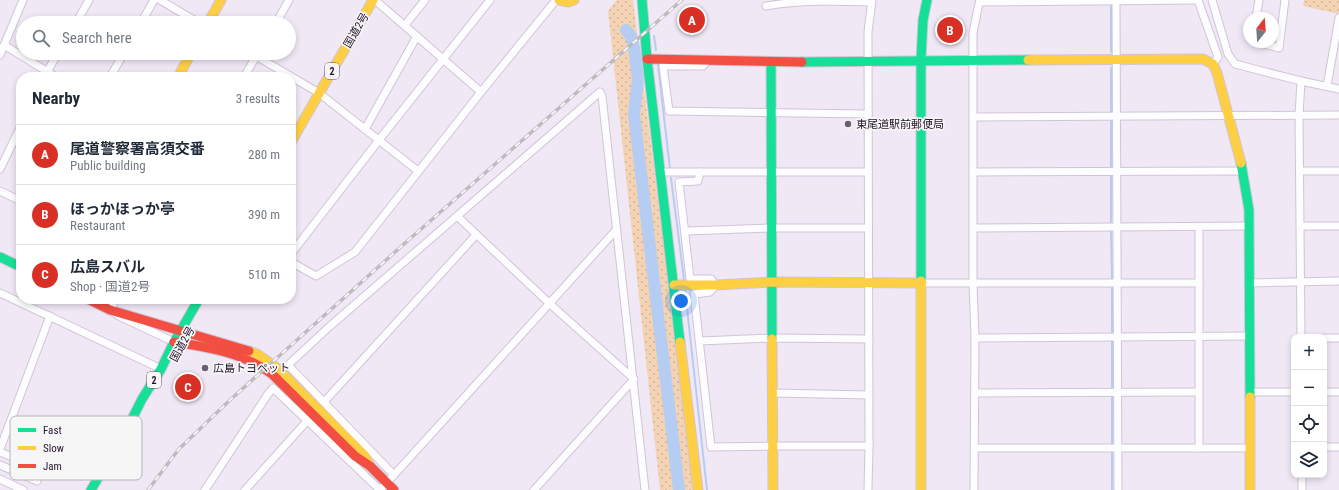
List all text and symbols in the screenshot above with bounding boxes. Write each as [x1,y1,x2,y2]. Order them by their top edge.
pin: A [679,5,705,35]
street label: 国道2号 [341,10,372,50]
north arrow [1243,12,1279,48]
pin: B [937,15,963,45]
search box [16,16,296,60]
icon: search [30,27,52,49]
text: Search here [62,29,132,47]
road number: 2 [325,63,339,79]
text: Nearby [32,88,80,108]
text: 3 results [236,91,280,106]
place label: 東尾道駅前郵便局 [856,118,944,131]
marker: 東尾道駅前郵便局 [843,119,853,129]
text: 尾道警察署高須交番 [70,140,205,158]
text: A [41,147,49,162]
text: 280 m [248,147,280,162]
text: Public building [70,158,146,173]
text: ほっかほっか亭 [70,200,175,218]
text: B [41,207,49,222]
text: 390 m [248,207,280,222]
text: Restaurant [70,218,125,233]
text: 広島スバル [70,258,145,276]
text: C [41,267,49,282]
text: 510 m [248,267,280,282]
text: Shop · 国道2号 [70,279,151,294]
your location [671,291,691,311]
street label: 国道2号 [167,324,197,364]
map controls [1291,334,1327,478]
button: + [1291,334,1327,370]
place label: 広島トヨペット [213,362,290,375]
marker: 広島トヨペット [200,363,210,373]
button: − [1291,370,1327,406]
road number: 2 [147,372,161,388]
pin: C [175,372,201,402]
button: locate [1291,406,1327,442]
legend [10,416,142,480]
text: Fast [43,424,62,437]
text: Slow [43,442,64,455]
button: layers [1291,442,1327,478]
text: Jam [43,460,62,473]

